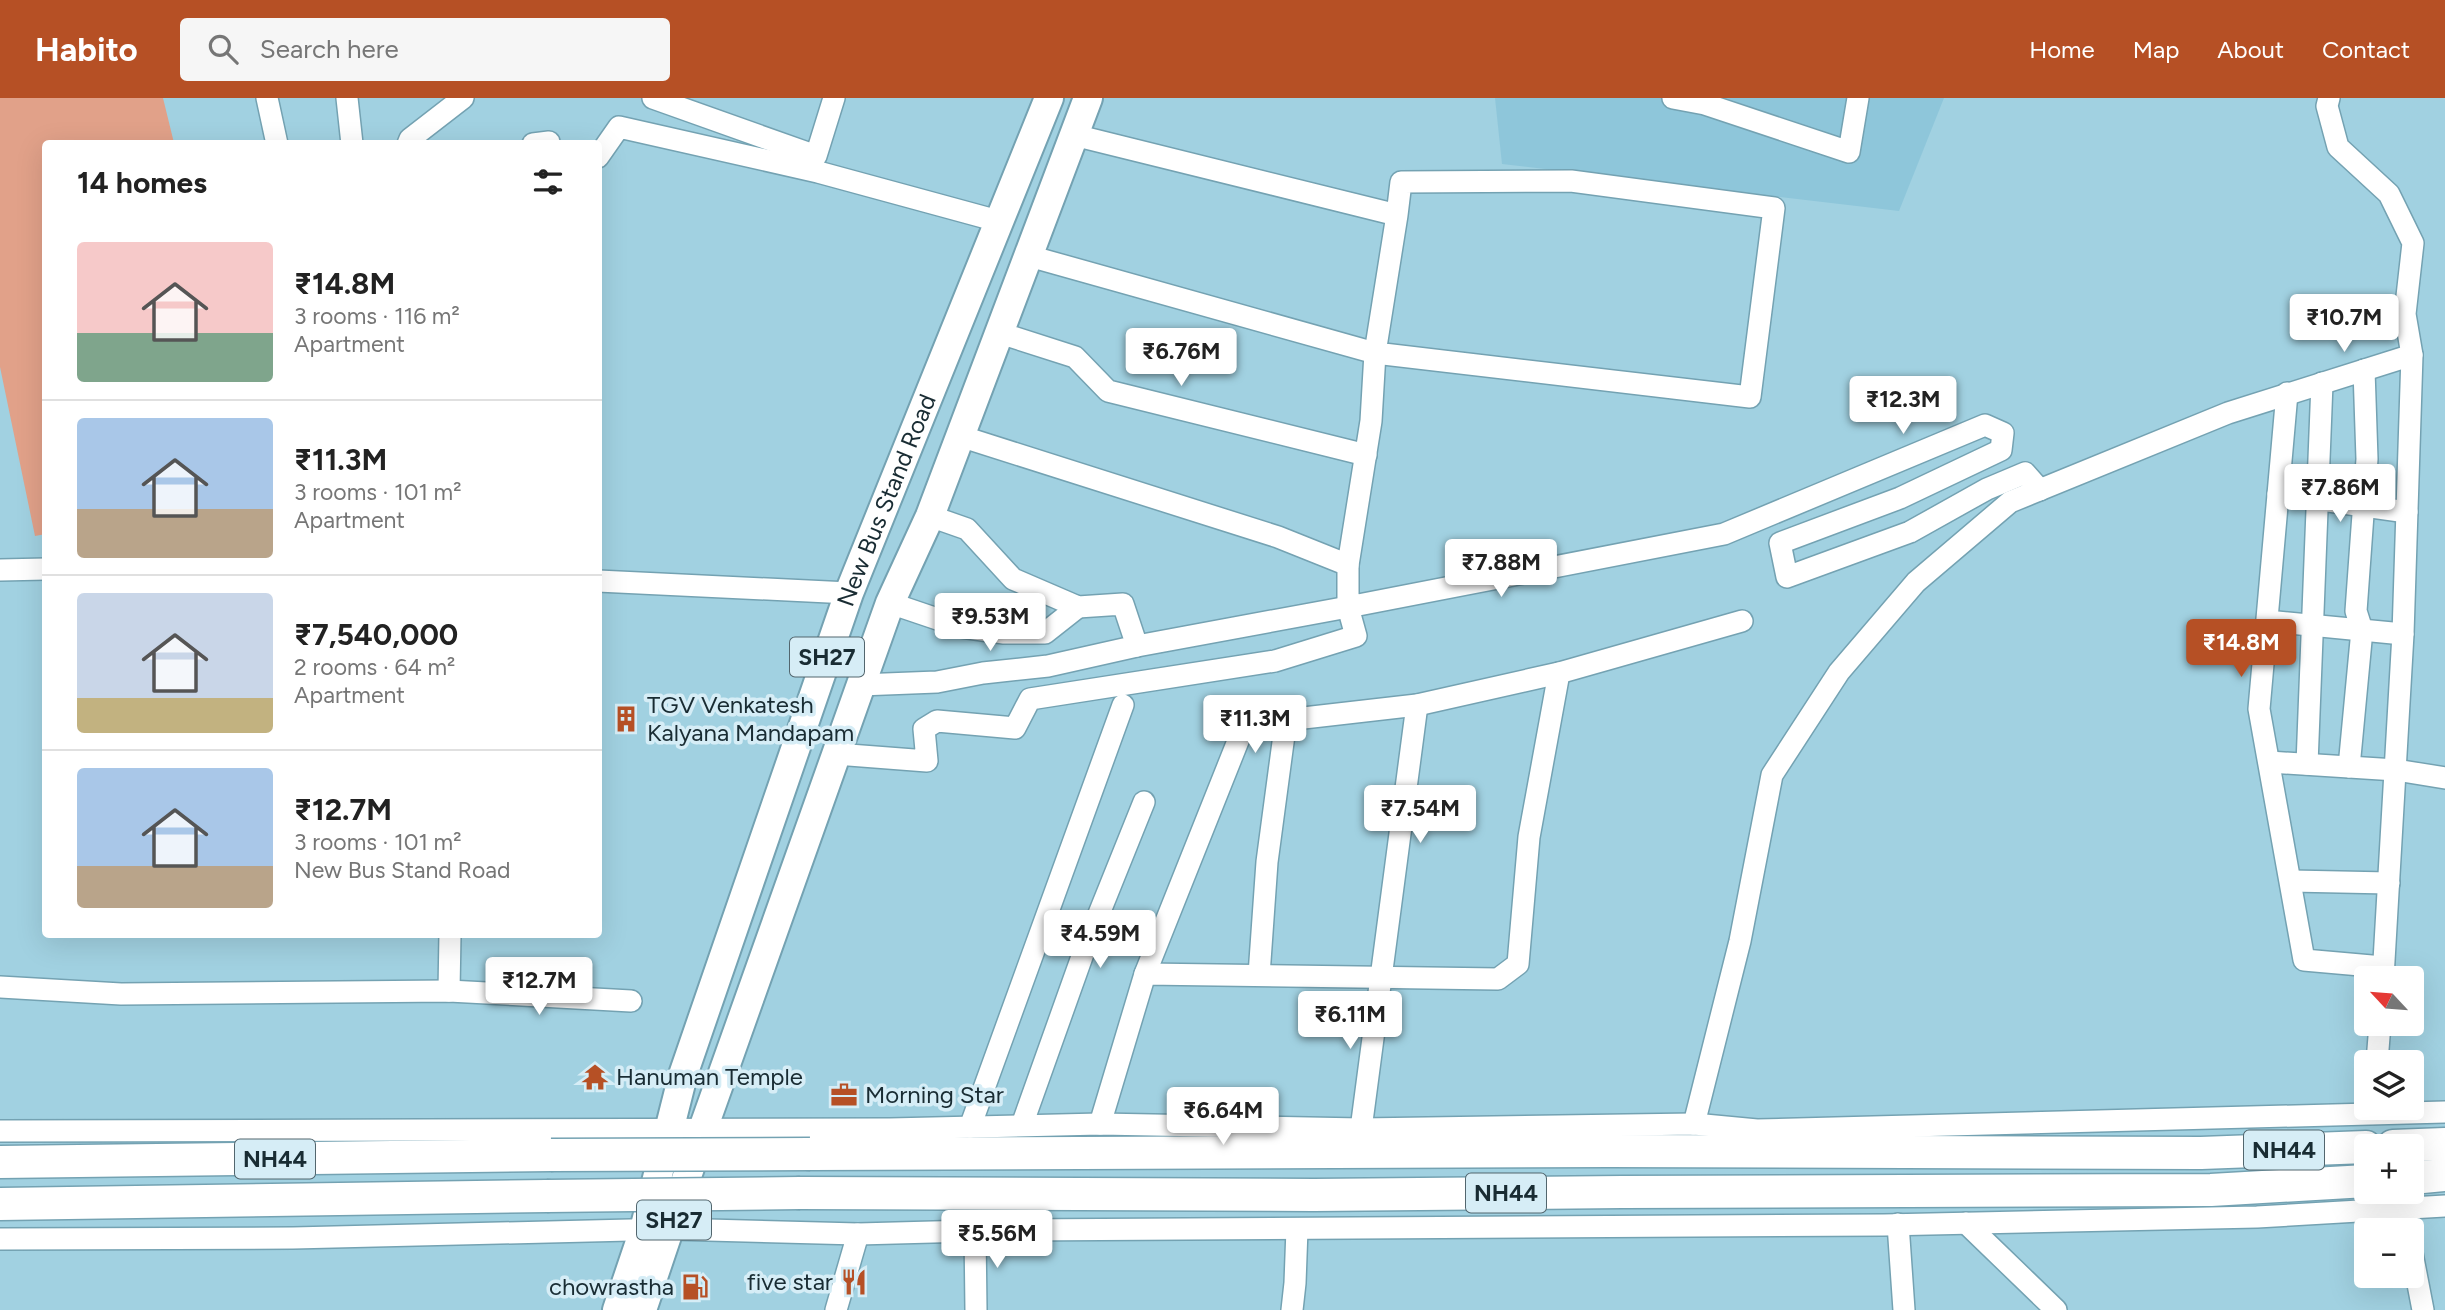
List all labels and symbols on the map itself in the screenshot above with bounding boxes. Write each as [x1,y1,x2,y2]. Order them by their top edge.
pin: ₹10.7M [2287,294,2401,354]
pin: ₹6.76M [1124,328,1238,388]
pin: ₹12.3M [1846,376,1960,436]
street label: New Bus Stand Road [831,390,942,610]
pin: ₹7.86M [2283,464,2397,524]
pin: ₹7.88M [1444,540,1558,599]
pin: ₹9.53M [933,594,1047,653]
pin: ₹14.8M [2184,620,2298,679]
road number: SH27 [790,638,864,677]
place label: TGV Venkatesh Kalyana Mandapam [647,690,854,747]
pin: ₹11.3M [1198,696,1312,755]
building icon: TGV Venkatesh Kalyana Mandapam [611,704,641,734]
pin: ₹7.54M [1363,786,1477,845]
pin: ₹4.59M [1043,910,1157,970]
pin: ₹12.7M [482,958,596,1017]
north arrow [2354,966,2424,1036]
pin: ₹6.11M [1293,992,1407,1051]
temple icon: Hanuman Temple [580,1062,610,1092]
place label: Hanuman Temple [616,1062,803,1091]
office icon: Morning Star [829,1080,859,1110]
place label: Morning Star [865,1080,1004,1109]
pin: ₹6.64M [1166,1088,1280,1147]
road number: NH44 [2244,1130,2324,1170]
road number: NH44 [235,1140,315,1178]
road number: NH44 [1466,1174,1546,1212]
road number: SH27 [637,1200,711,1240]
pin: ₹5.56M [940,1210,1054,1270]
place label: five star [747,1267,833,1296]
restaurant icon: five star [839,1267,869,1297]
place label: chowrastha [549,1272,674,1301]
fuel station icon: chowrastha [680,1272,710,1302]

